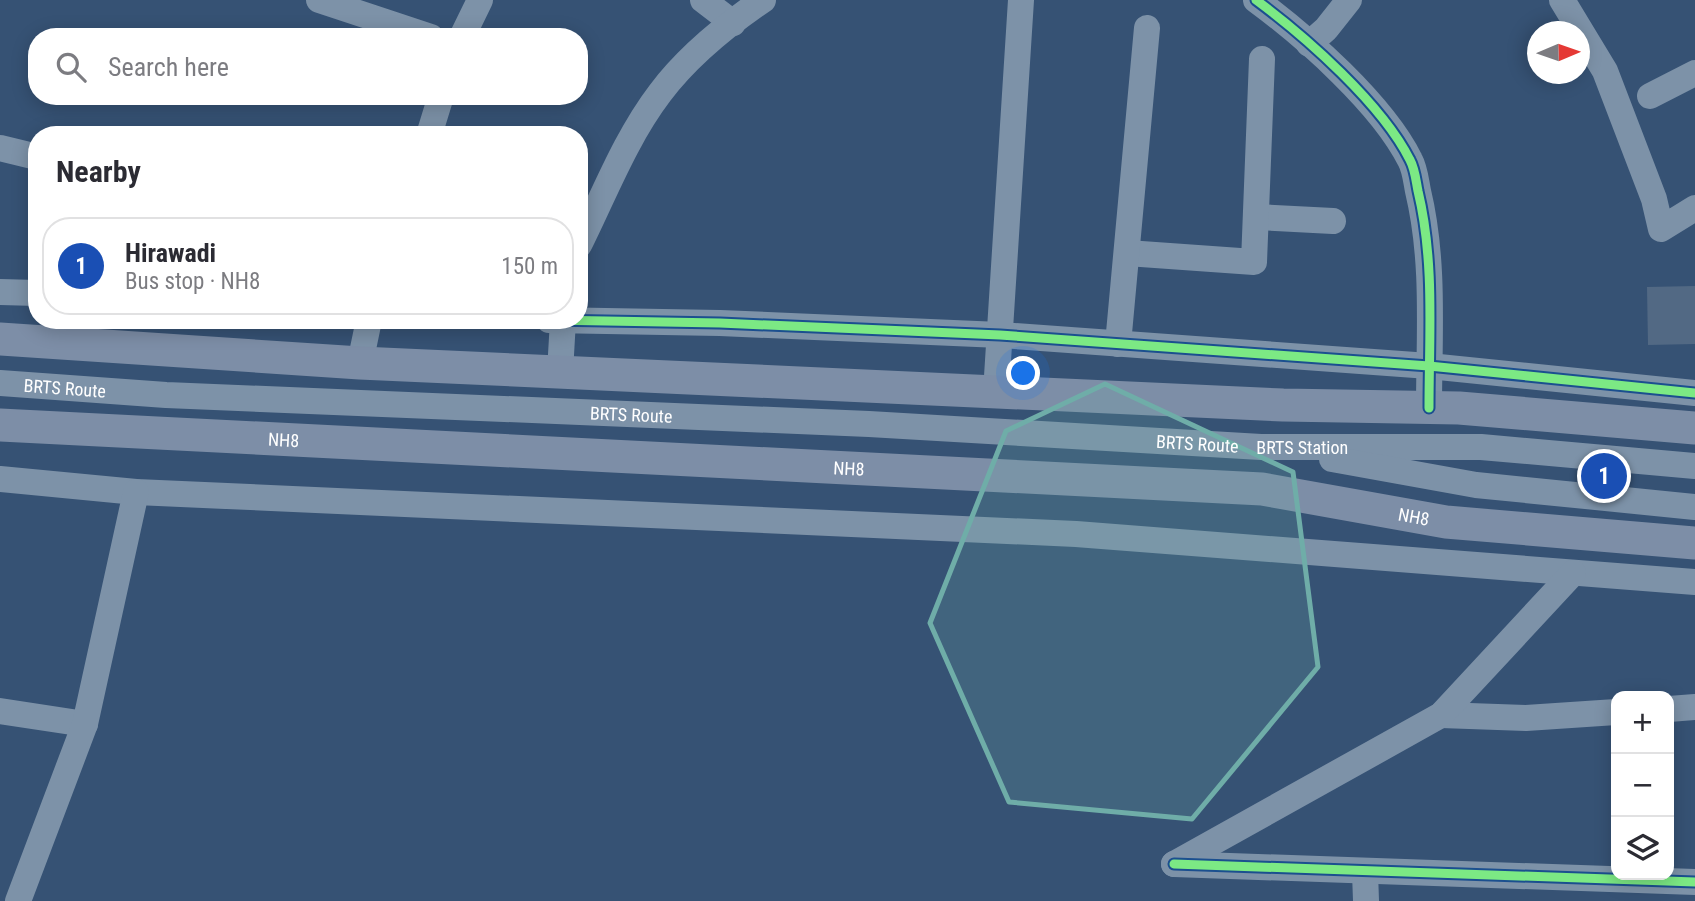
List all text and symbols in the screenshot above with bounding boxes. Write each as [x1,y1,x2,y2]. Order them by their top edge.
north arrow [1527,21,1590,84]
search box [28,28,588,105]
icon: search [52,48,90,86]
text: Search here [108,52,229,82]
text: Nearby [56,154,141,189]
text: Hirawadi [125,238,216,268]
text: 1 [75,253,87,280]
text: 150 m [501,253,558,280]
text: Bus stop · NH8 [125,268,260,295]
your location [1006,356,1040,390]
street label: BRTS Route [23,374,107,401]
street label: BRTS Route [590,402,673,426]
street label: NH8 [268,428,300,451]
street label: BRTS Route [1156,430,1239,456]
street label: BRTS Station [1256,437,1348,458]
pin: 1 [1581,450,1627,502]
street label: NH8 [833,457,865,479]
street label: NH8 [1397,503,1431,529]
map controls [1611,691,1674,880]
button: + [1611,691,1674,754]
button: − [1611,754,1674,817]
button: layers [1611,817,1674,880]

